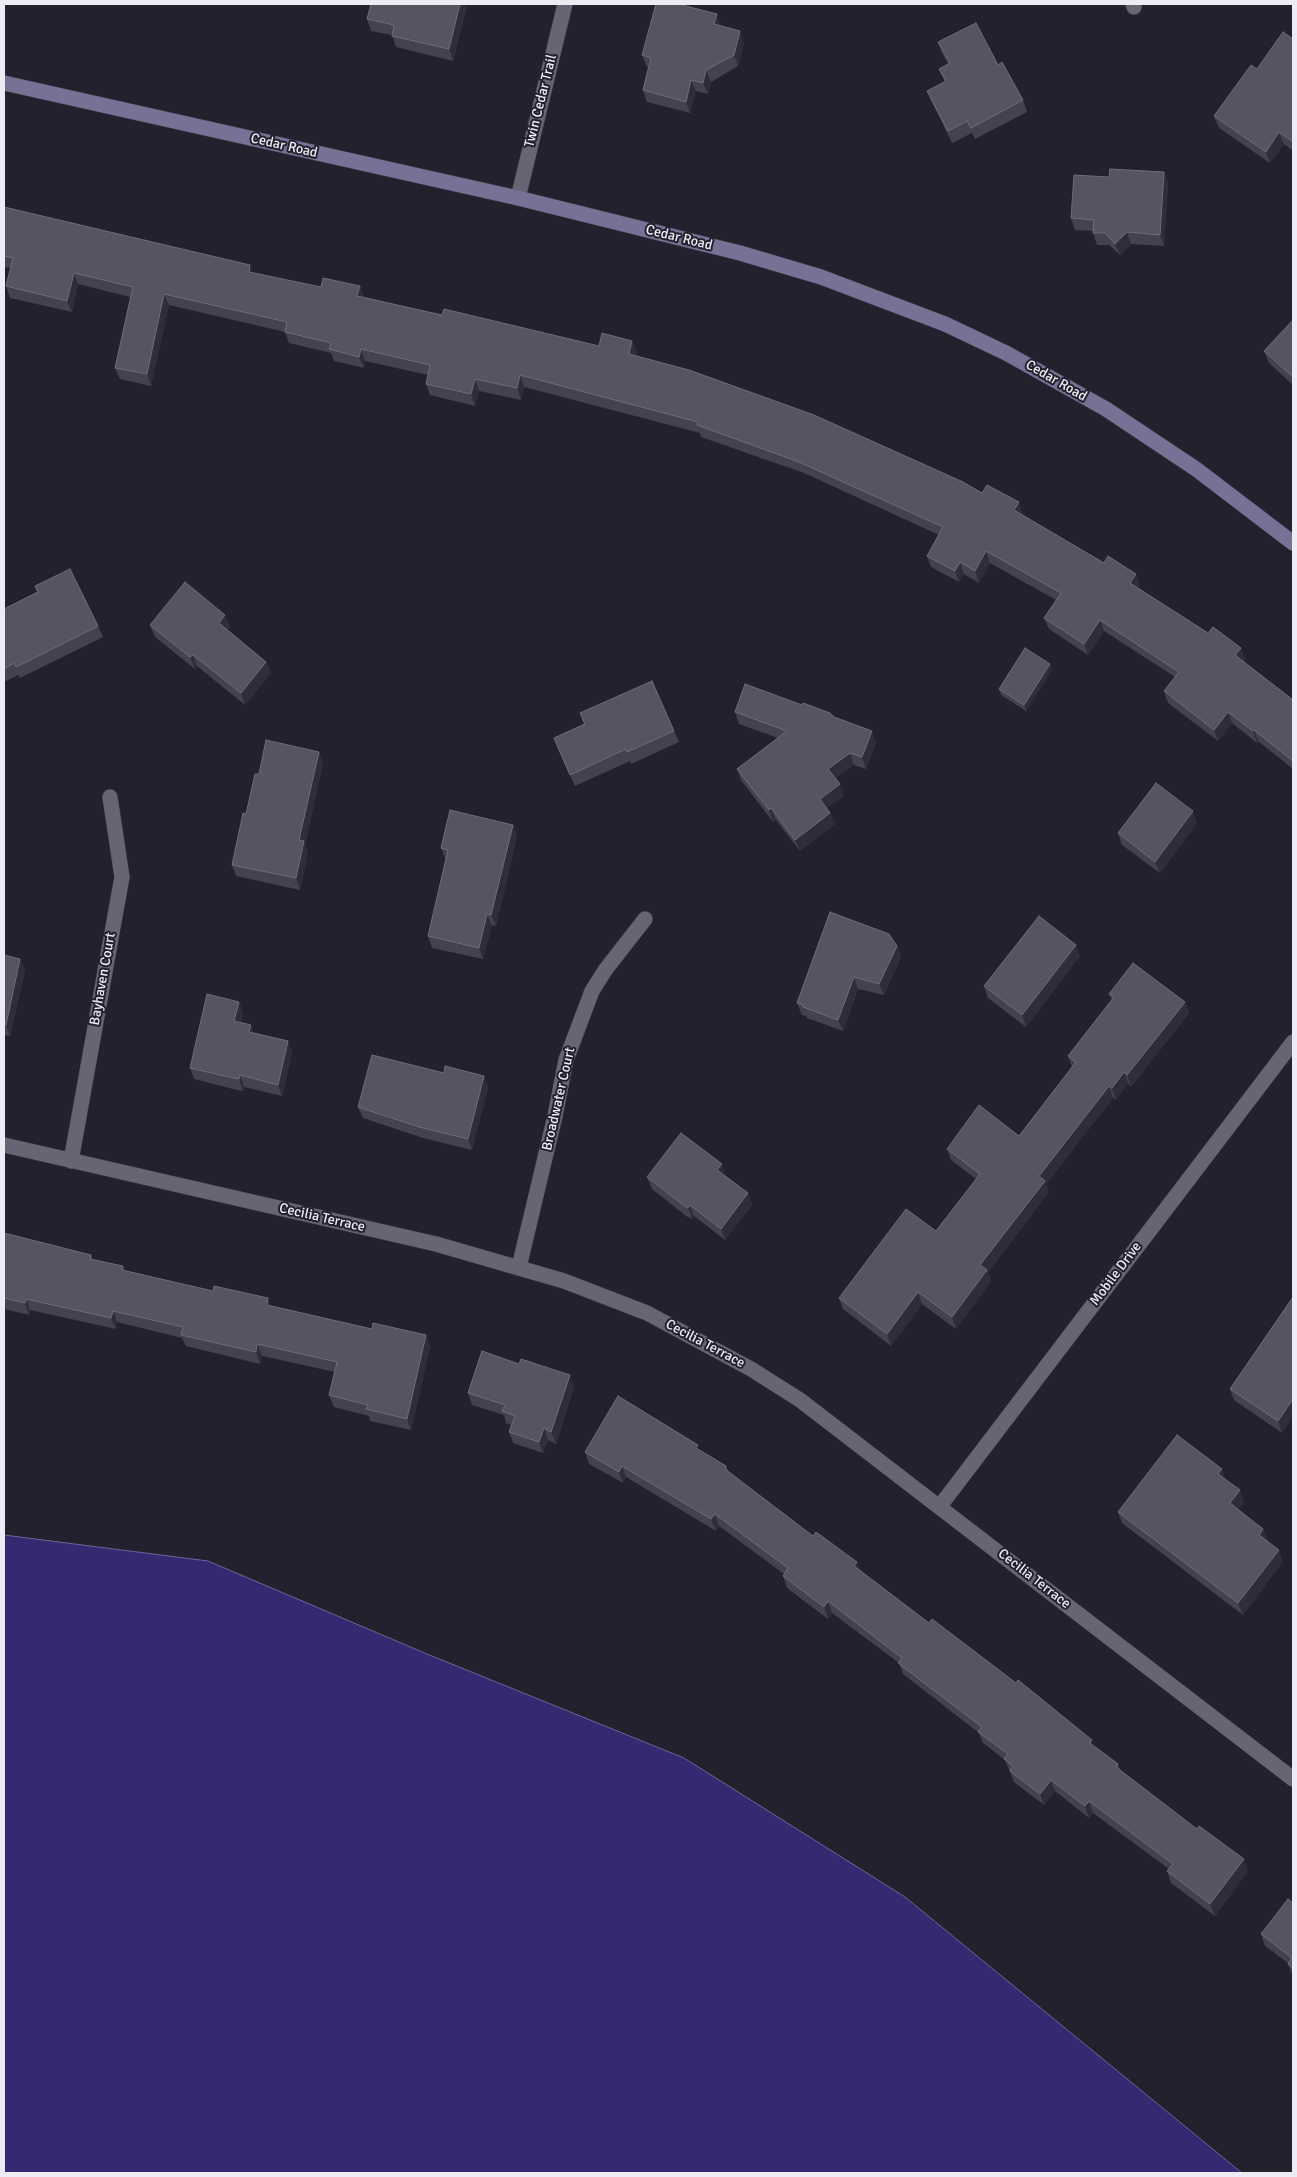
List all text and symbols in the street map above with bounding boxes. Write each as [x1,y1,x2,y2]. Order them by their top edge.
street label: Twin Cedar Trail [521,53,561,149]
street label: Cedar Road [249,130,319,162]
street label: Cedar Road [644,222,714,254]
street label: Cedar Road [1022,357,1090,405]
street label: Bayhaven Court [87,931,119,1027]
street label: Broadwater Court [539,1046,579,1152]
street label: Cecilia Terrace [278,1200,366,1236]
street label: Mobile Drive [1087,1239,1145,1309]
street label: Cecilia Terrace [662,1316,748,1372]
street label: Cecilia Terrace [994,1545,1074,1613]

